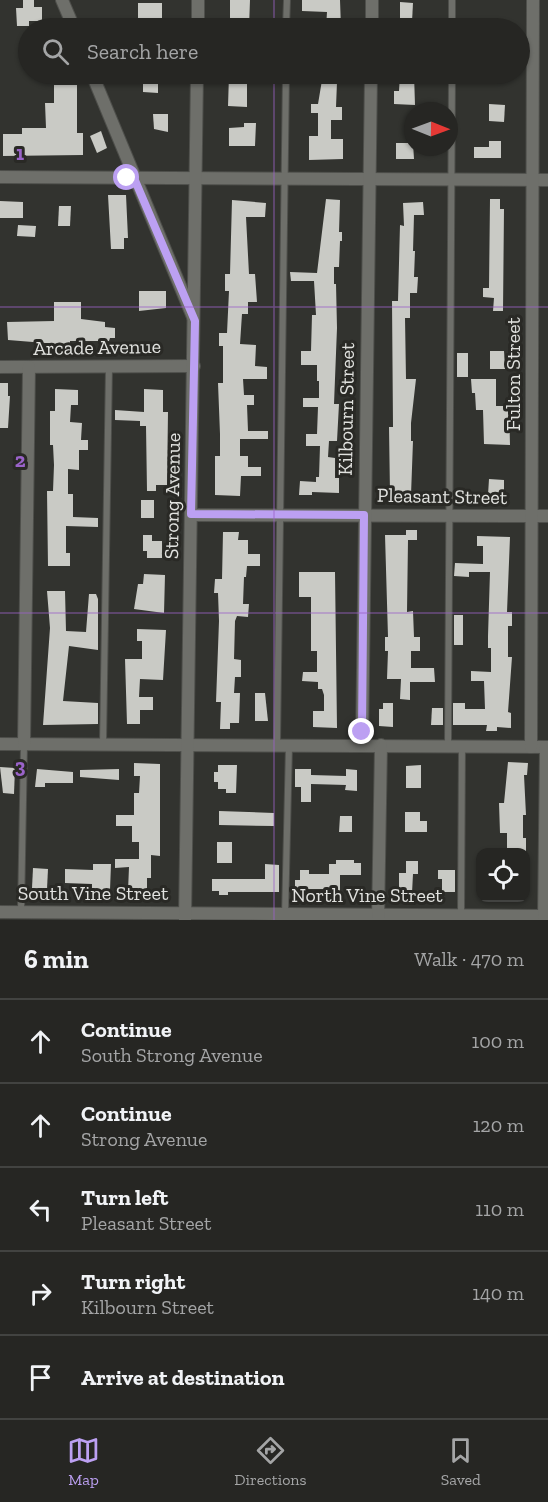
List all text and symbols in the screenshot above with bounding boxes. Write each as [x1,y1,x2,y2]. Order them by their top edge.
search box [18,18,530,84]
icon: search [39,35,72,68]
text: Search here [87,38,198,65]
north arrow [404,102,458,156]
text: 1 [16,141,24,165]
route start [113,164,139,190]
street label: Fulton Street [501,316,525,431]
street label: Arcade Avenue [33,334,161,360]
street label: Kilbourn Street [333,342,359,476]
street label: Strong Avenue [159,433,185,559]
text: 2 [15,448,26,472]
street label: Pleasant Street [377,483,508,509]
route end [348,718,374,744]
text: 3 [15,754,26,778]
map controls [476,848,530,902]
button: locate [476,848,530,902]
street label: South Vine Street [18,881,169,905]
street label: North Vine Street [291,883,443,907]
text: 6 min [24,943,89,975]
text: Walk · 470 m [414,947,524,971]
text: Continue [81,1016,172,1043]
icon: ahead [24,1025,57,1058]
text: 100 m [471,1029,524,1053]
text: South Strong Avenue [81,1043,263,1067]
text: Continue [81,1100,172,1127]
icon: ahead [24,1109,57,1142]
text: 120 m [473,1113,524,1137]
text: Strong Avenue [81,1127,207,1151]
text: Turn left [81,1184,168,1211]
icon: left [24,1193,57,1226]
text: 110 m [475,1197,524,1221]
text: Pleasant Street [81,1211,211,1235]
text: Turn right [81,1268,185,1295]
icon: right [24,1277,57,1310]
text: 140 m [472,1281,524,1305]
text: Kilbourn Street [81,1295,214,1319]
icon: arrive [24,1361,57,1394]
text: Arrive at destination [81,1364,284,1391]
tab: Map [67,1434,100,1489]
tab: Directions [234,1434,307,1489]
tab: Saved [441,1434,481,1489]

